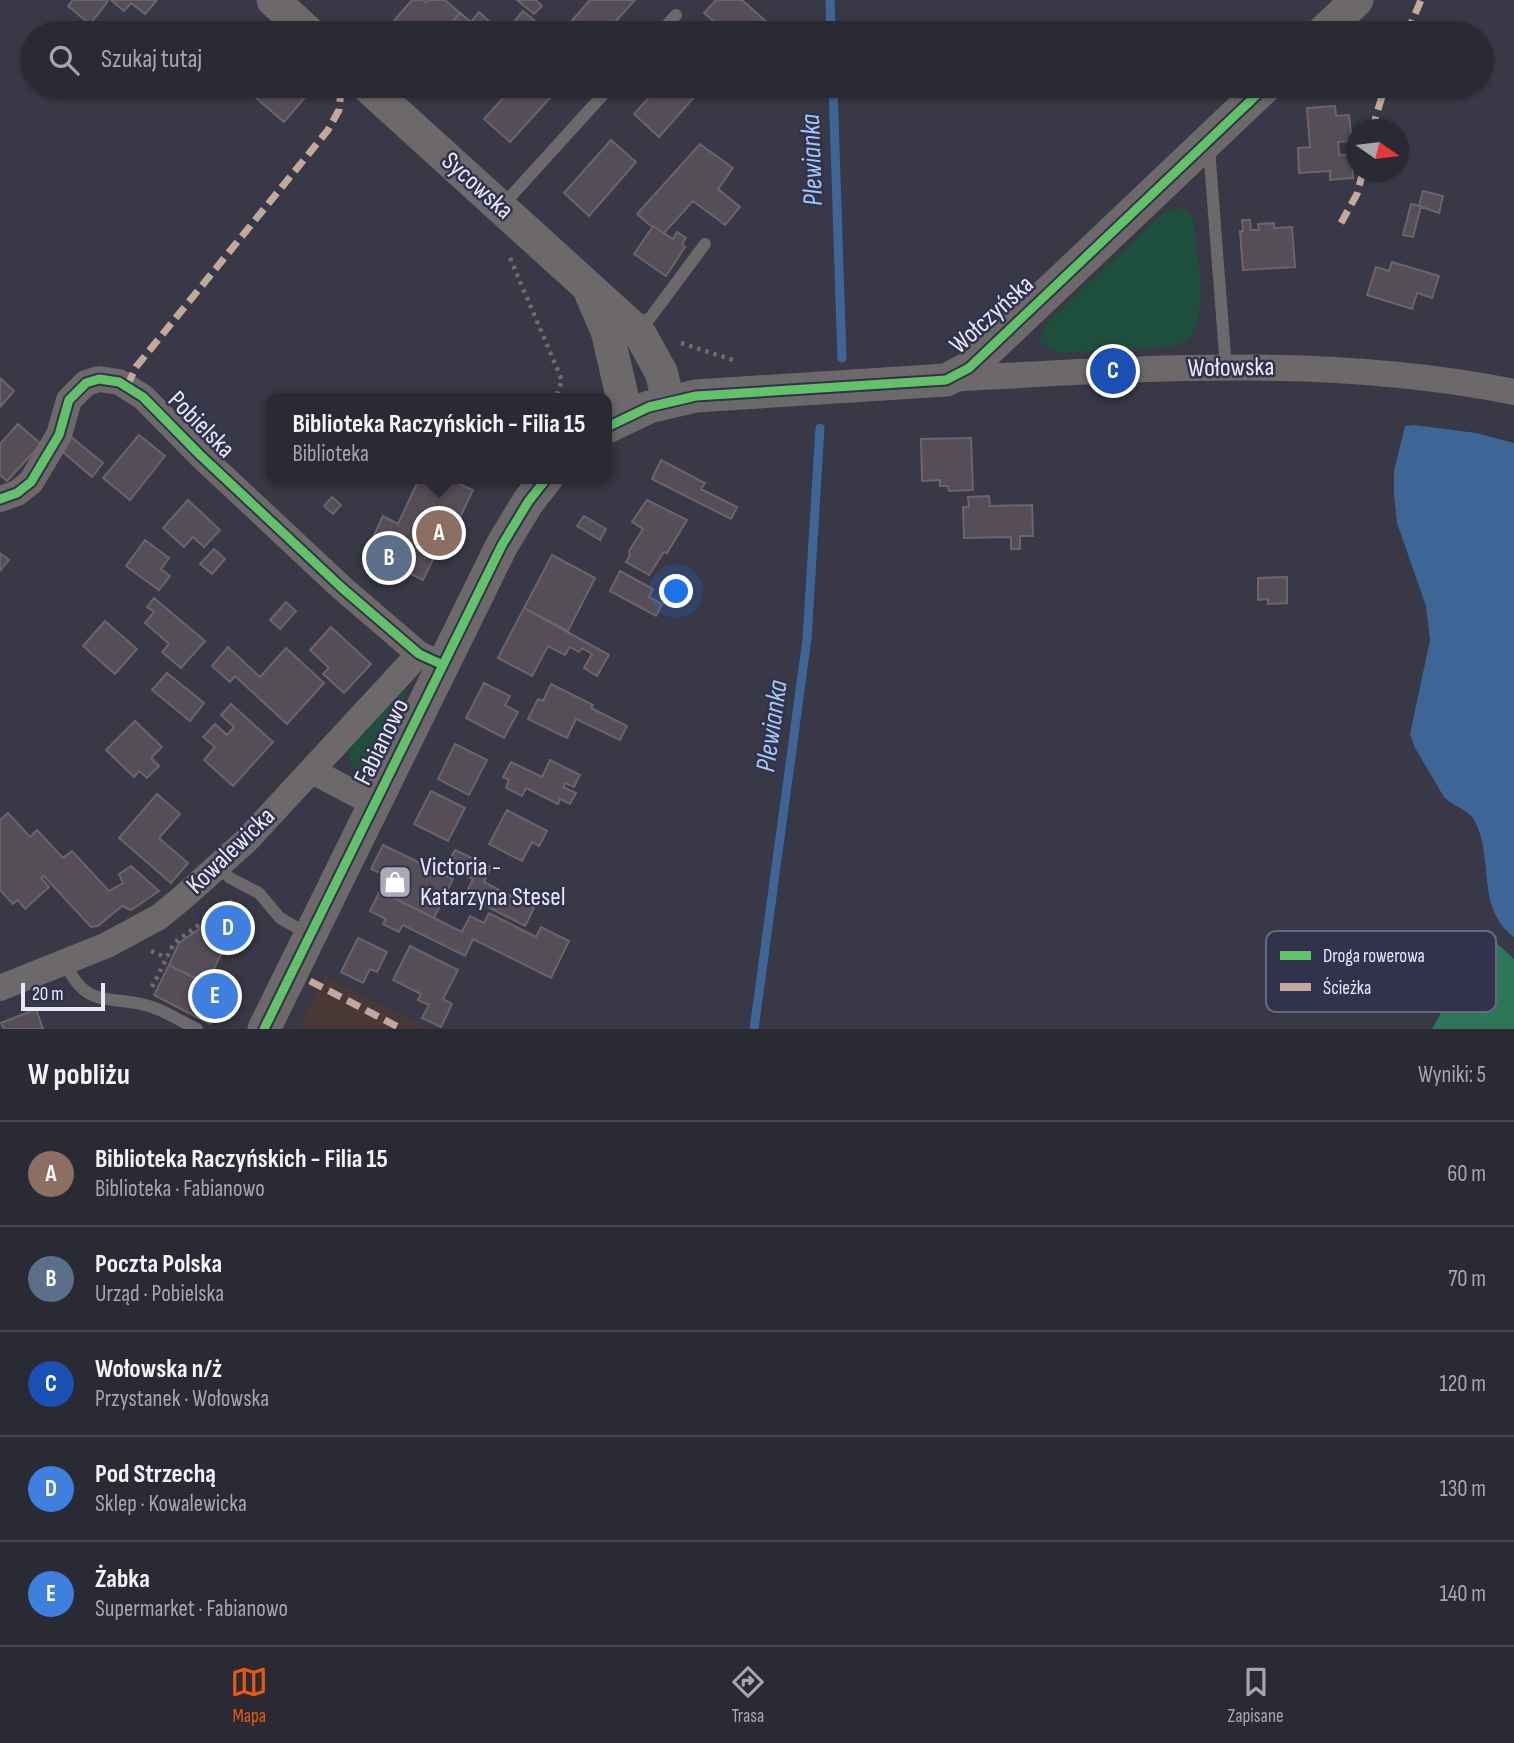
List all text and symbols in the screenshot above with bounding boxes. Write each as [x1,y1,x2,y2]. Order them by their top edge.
search box [21,21,1493,98]
icon: search [45,41,83,79]
text: Szukaj tutaj [101,44,202,75]
water label: Plewianka [794,113,830,207]
north arrow [1346,119,1409,182]
street label: Sycowska [435,146,519,226]
street label: Wołczyńska [944,269,1040,361]
pin: C [1090,345,1136,397]
street label: Wołowska [1187,352,1275,384]
street label: Pobielska [161,385,241,465]
popup [266,393,612,484]
text: Biblioteka Raczyńskich - Filia 15 [292,409,586,440]
text: Biblioteka [292,440,369,468]
pin: A [416,507,462,559]
pin: B [366,532,412,584]
your location [659,574,693,608]
water label: Plewianka [749,677,795,774]
street label: Fabianowo [348,694,416,790]
street label: Kowalewicka [180,801,282,901]
place label: Victoria - Katarzyna Stesel [420,852,566,913]
shop icon: Victoria - Katarzyna Stesel [376,863,414,901]
pin: D [205,902,251,954]
legend [1266,931,1496,1012]
text: Droga rowerowa [1323,945,1425,968]
pin: E [192,970,238,1022]
text: Ścieżka [1323,977,1371,1000]
scale bar [21,980,105,1012]
text: 20 m [32,983,64,1006]
text: W pobliżu [28,1057,130,1093]
text: Wyniki: 5 [1418,1061,1486,1089]
text: Biblioteka Raczyńskich - Filia 15 [95,1144,388,1175]
text: A [46,1160,56,1188]
text: 60 m [1447,1160,1486,1188]
text: Biblioteka · Fabianowo [95,1175,265,1203]
text: Poczta Polska [95,1249,222,1280]
text: B [46,1265,56,1293]
text: 70 m [1448,1265,1486,1293]
text: Urząd · Pobielska [95,1280,224,1308]
text: Wołowska n/ż [95,1354,222,1385]
text: C [45,1370,57,1398]
text: 120 m [1440,1370,1486,1398]
text: Przystanek · Wołowska [95,1385,269,1413]
text: Pod Strzechą [95,1459,216,1490]
text: D [45,1475,57,1503]
text: 130 m [1440,1475,1486,1503]
text: Sklep · Kowalewicka [95,1490,247,1518]
text: Żabka [95,1564,150,1595]
text: E [46,1580,56,1608]
text: 140 m [1440,1580,1486,1608]
text: Supermarket · Fabianowo [95,1595,288,1623]
tab: Mapa [230,1663,268,1728]
tab: Trasa [729,1663,767,1728]
tab: Zapisane [1227,1663,1284,1728]

